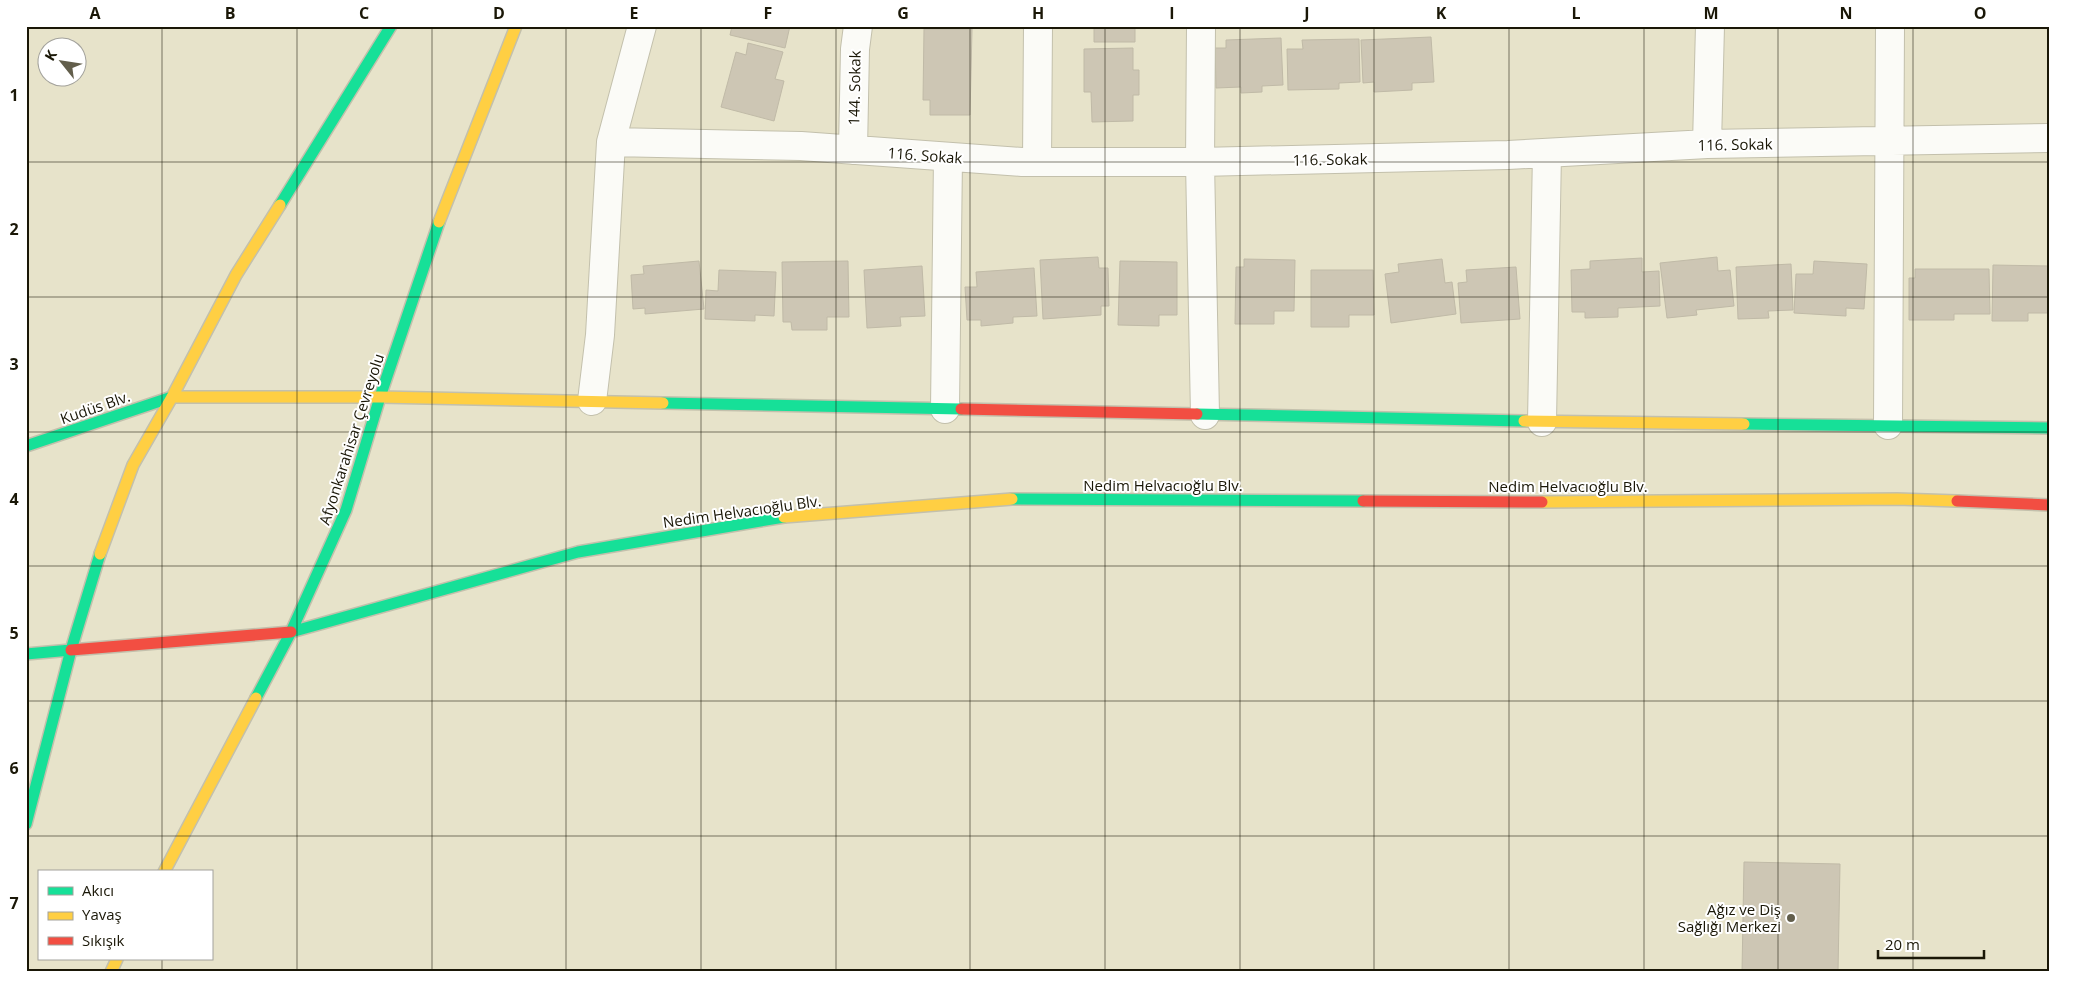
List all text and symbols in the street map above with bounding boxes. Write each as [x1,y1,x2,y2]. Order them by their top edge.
text: A [89,2,101,24]
text: B [225,2,235,24]
text: C [359,2,369,24]
text: D [493,2,505,24]
text: E [630,2,639,24]
text: F [764,2,772,24]
text: G [897,2,909,24]
text: H [1032,2,1044,24]
text: I [1169,2,1175,24]
text: J [1302,2,1310,24]
text: K [1436,2,1447,24]
text: L [1571,2,1581,24]
text: M [1703,2,1719,24]
text: N [1839,2,1853,24]
text: O [1974,2,1986,24]
north arrow [38,38,88,88]
text: K [40,46,61,64]
street label: 144. Sokak [843,50,865,126]
text: 1 [9,84,19,106]
street label: 116. Sokak [1697,133,1773,155]
street label: 116. Sokak [887,142,963,168]
street label: 116. Sokak [1292,148,1368,170]
text: 2 [9,218,19,240]
street label: Afyonkarahisar Çevreyolu [314,351,388,527]
text: 3 [9,353,19,375]
street label: Kudüs Blv. [57,386,133,428]
street label: Nedim Helvacıoğlu Blv. [1083,475,1243,495]
street label: Nedim Helvacıoğlu Blv. [1488,476,1648,496]
text: 4 [9,488,19,510]
street label: Nedim Helvacıoğlu Blv. [662,490,822,532]
text: 5 [9,622,19,644]
text: 6 [9,757,19,779]
legend [38,870,212,960]
text: Akıcı [82,880,114,900]
text: 7 [9,892,19,914]
place label: Ağız ve Diş Sağlığı Merkezi [1678,899,1781,936]
text: Yavaş [82,904,122,924]
marker: Ağız ve Diş Sağlığı Merkezi [1785,912,1797,924]
scale bar [1878,928,1984,960]
text: Sıkışık [82,930,125,950]
text: 20 m [1885,934,1920,954]

